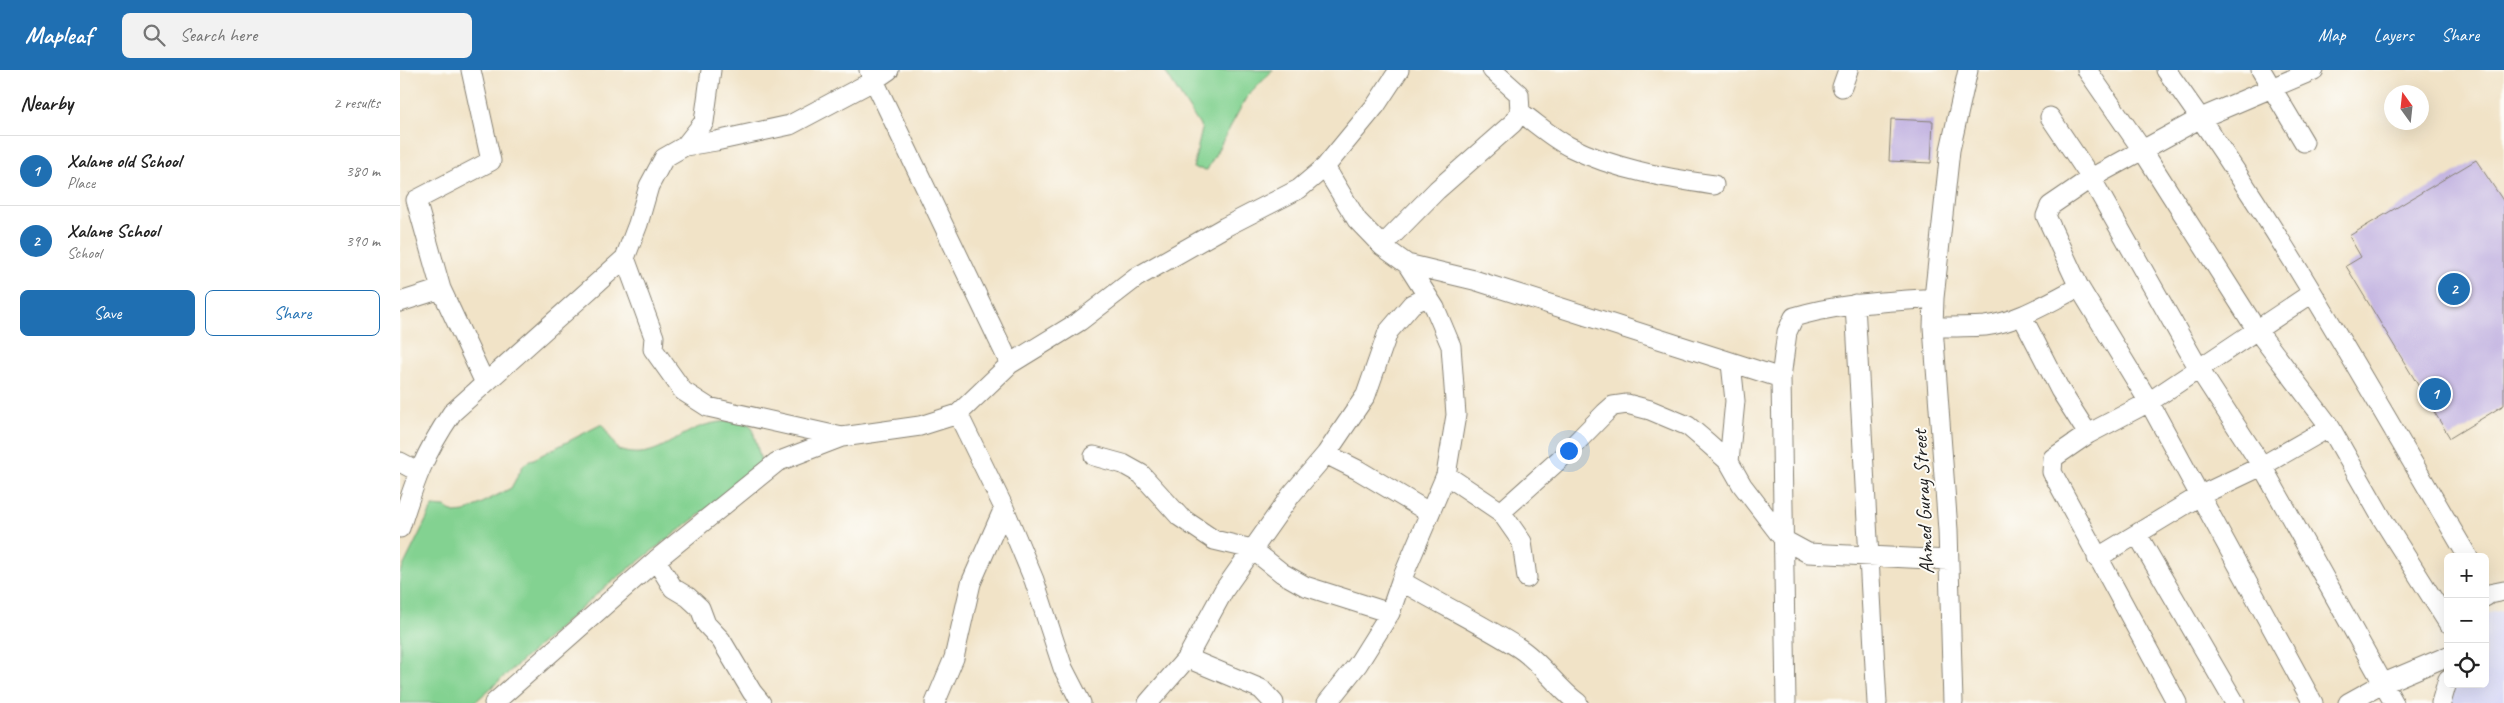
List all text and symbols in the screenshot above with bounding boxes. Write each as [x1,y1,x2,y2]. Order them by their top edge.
search box [122,13,472,58]
text: Mapleaf [25,20,92,50]
icon: search [140,21,168,49]
text: Search here [180,23,257,47]
text: Map [2318,24,2346,46]
text: Layers [2374,24,2413,46]
text: Share [2441,24,2479,46]
north arrow [2384,85,2429,130]
text: Nearby [20,90,73,116]
text: 2 results [333,93,380,113]
text: Xalane old School [67,149,181,173]
text: 1 [32,161,40,181]
text: 380 m [346,161,380,181]
text: Place [67,173,95,193]
text: Xalane School [67,219,159,243]
text: 2 [32,231,40,251]
text: 390 m [346,231,380,251]
text: School [67,243,101,263]
pin: 2 [2438,270,2470,308]
button: Save [20,290,195,336]
button: Share [205,290,380,336]
pin: 1 [2419,375,2451,413]
street label: Ahmed Guray Street [1906,427,1940,575]
your location [1556,438,1582,464]
map controls [2444,553,2489,688]
button: + [2444,553,2489,598]
button: − [2444,598,2489,643]
button: locate [2444,643,2489,688]

